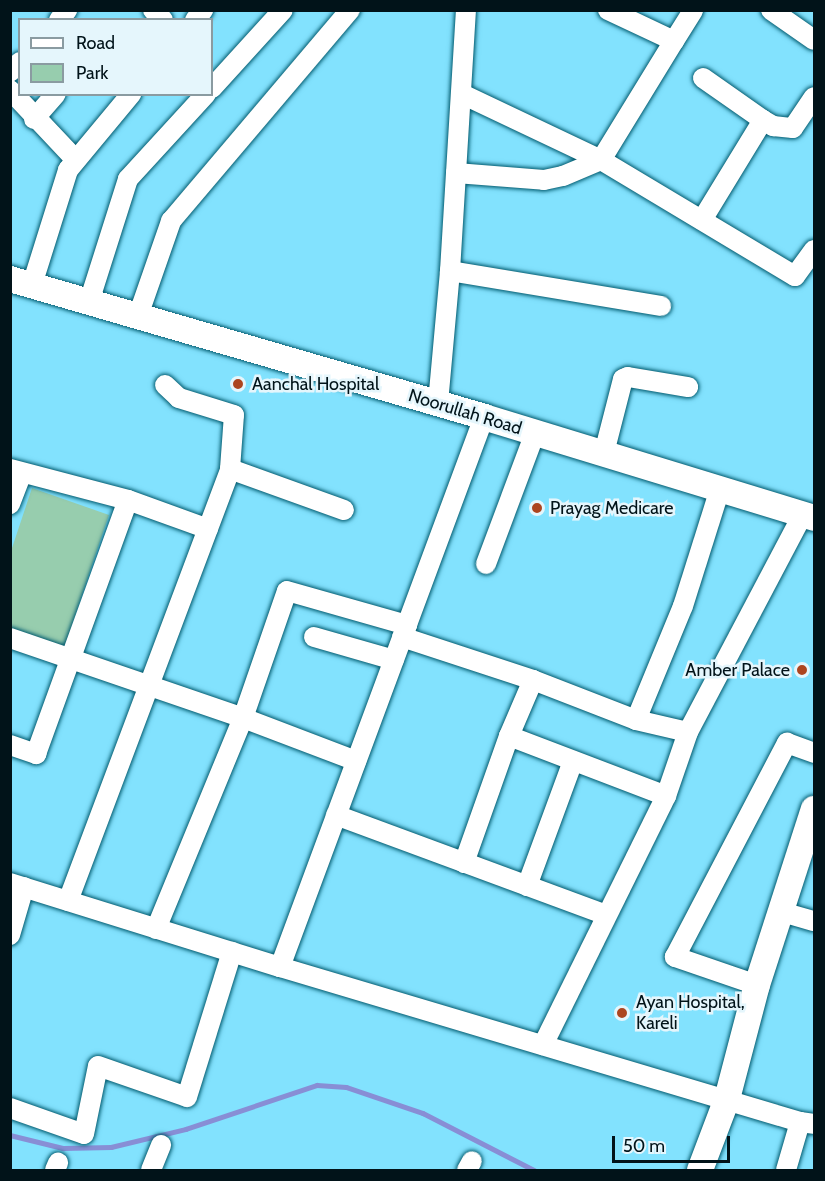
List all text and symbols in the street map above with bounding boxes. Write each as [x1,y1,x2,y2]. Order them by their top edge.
legend [18,18,213,96]
text: Road [76,32,115,54]
text: Park [76,62,108,84]
place label: Aanchal Hospital [252,373,379,395]
marker: Aanchal Hospital [229,375,247,393]
street label: Noorullah Road [406,385,524,439]
place label: Prayag Medicare [550,497,674,519]
marker: Prayag Medicare [528,499,546,517]
place label: Amber Palace [685,659,790,681]
marker: Amber Palace [795,663,809,677]
place label: Ayan Hospital, Kareli [636,992,745,1034]
marker: Ayan Hospital, Kareli [613,1004,631,1022]
scale bar [615,1124,734,1162]
text: 50 m [623,1135,665,1157]

